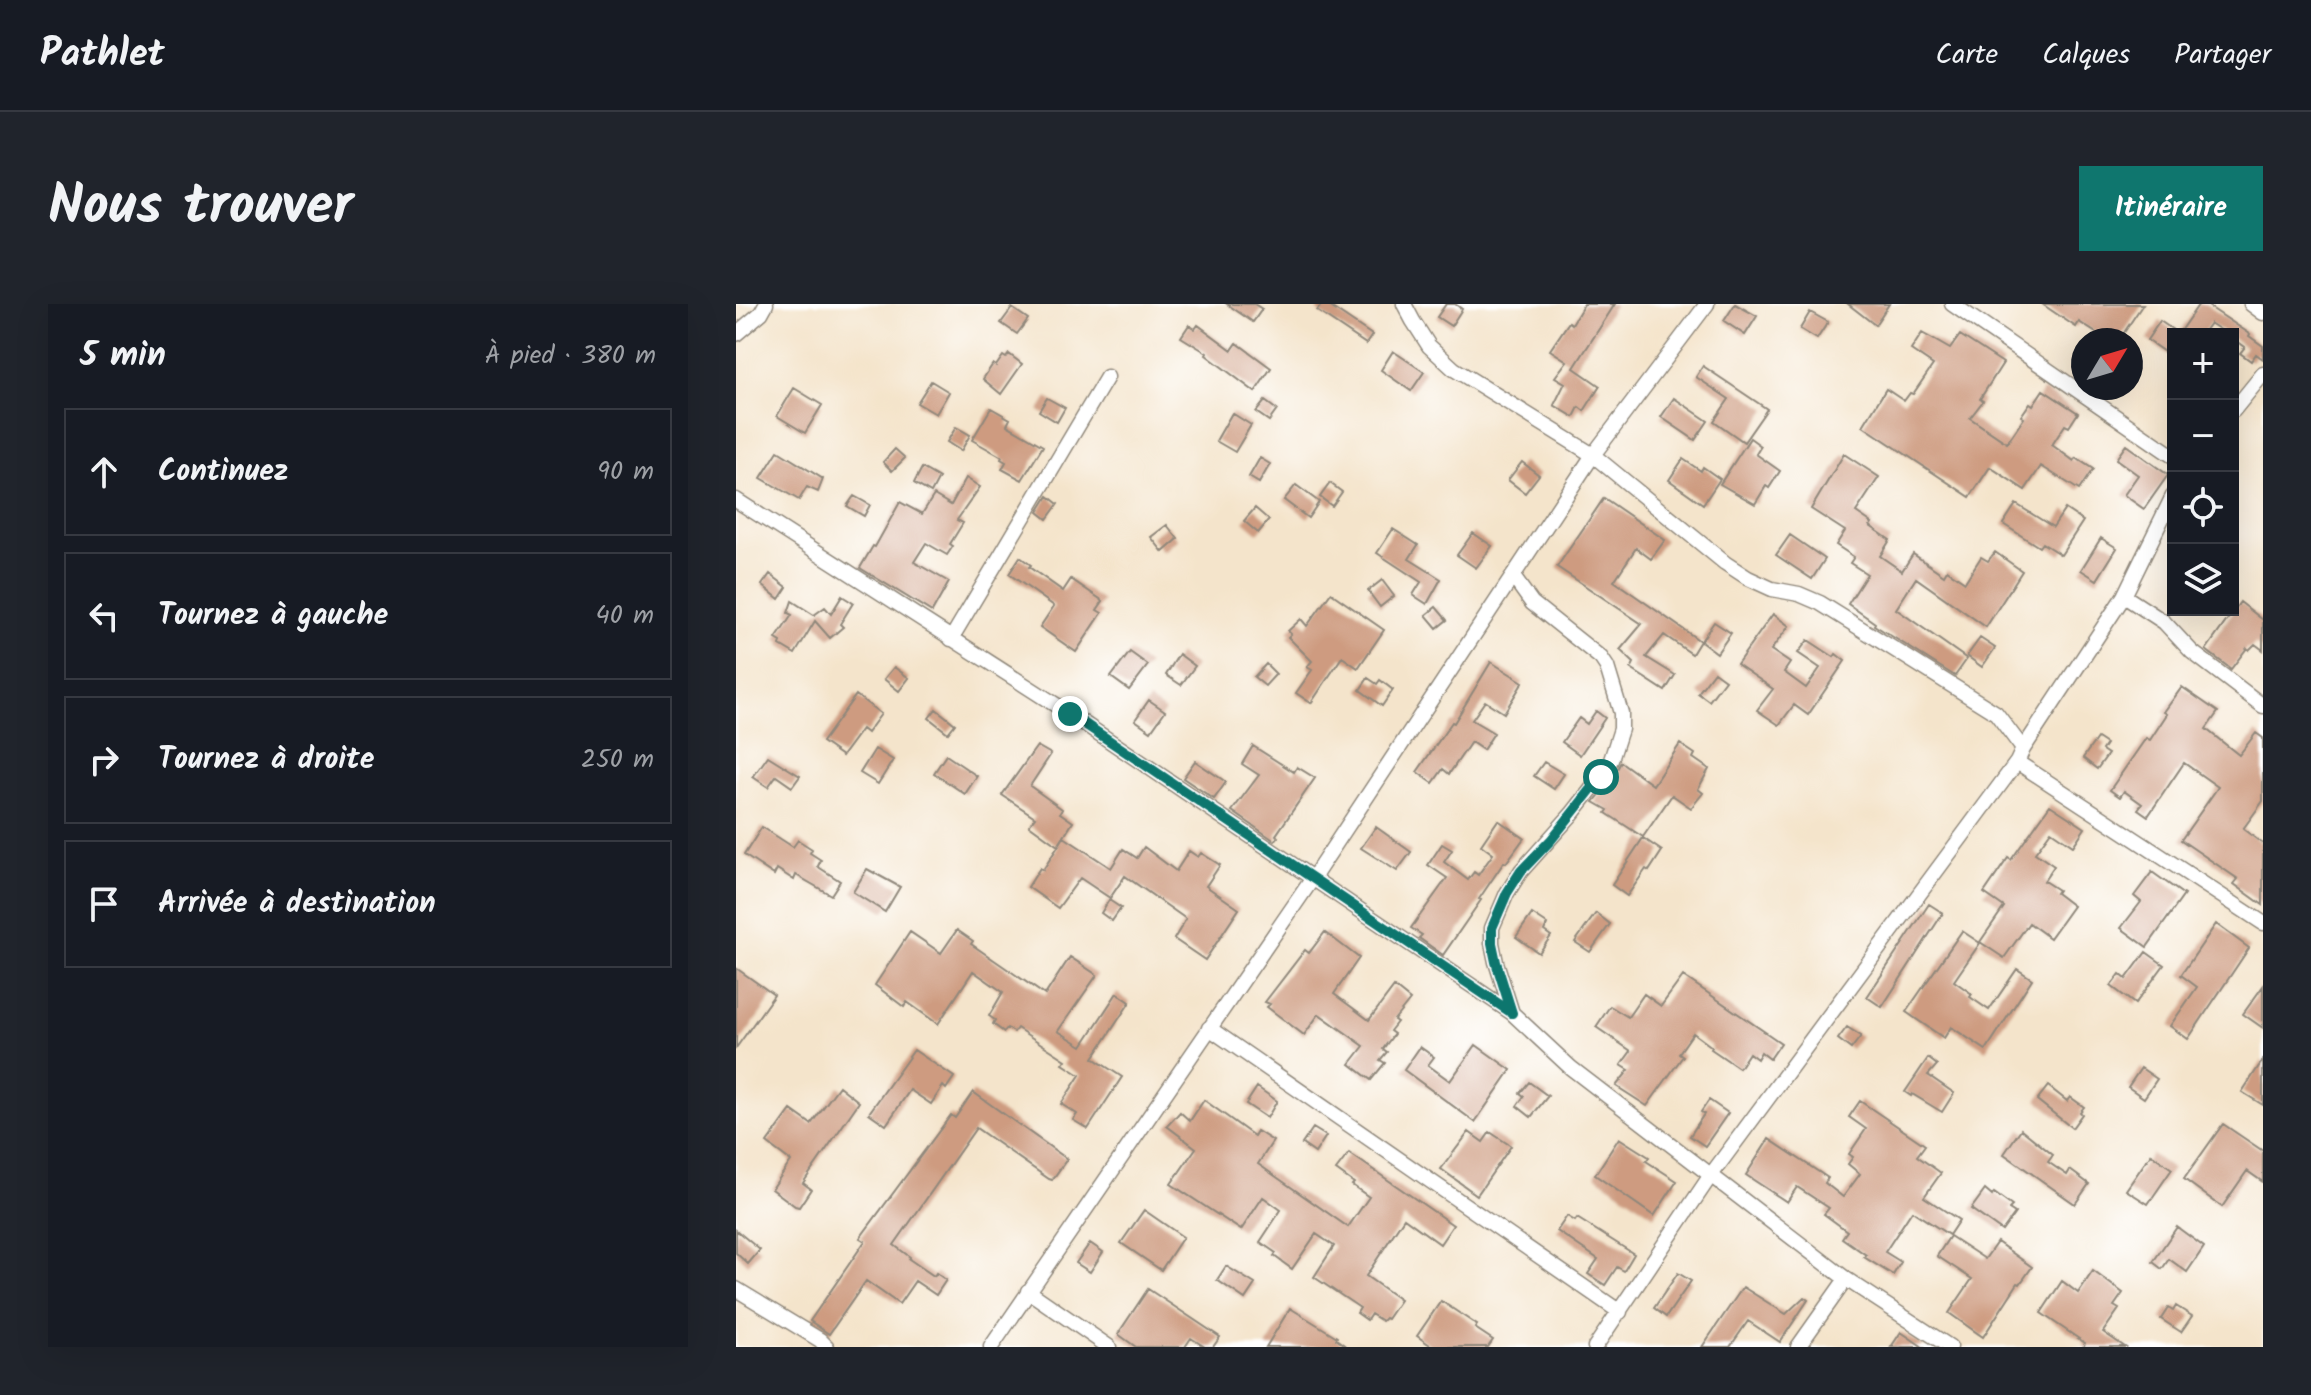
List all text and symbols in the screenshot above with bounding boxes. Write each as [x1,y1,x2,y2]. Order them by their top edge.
text: Pathlet [40,25,165,85]
text: Carte [1936,33,1998,78]
text: Calques [2042,33,2130,78]
text: Partager [2174,33,2271,78]
text: Nous trouver [48,163,353,253]
button: Itinéraire [2079,166,2263,251]
north arrow [2071,328,2143,400]
map controls [2167,328,2239,616]
button: + [2167,328,2239,400]
text: 5 min [80,329,166,383]
text: À pied · 380 m [485,335,656,377]
button: − [2167,400,2239,472]
text: Continuez [158,448,288,496]
icon: ahead [82,450,126,494]
text: 90 m [597,451,654,493]
button: locate [2167,472,2239,544]
button: layers [2167,544,2239,616]
text: Tournez à gauche [158,592,388,640]
icon: left [82,594,126,638]
text: 40 m [596,595,654,637]
route end [1052,696,1088,732]
text: Tournez à droite [158,736,374,784]
icon: right [82,738,126,782]
text: 250 m [581,739,654,781]
route start [1583,759,1619,795]
text: Arrivée à destination [158,880,436,928]
icon: arrive [82,882,126,926]

